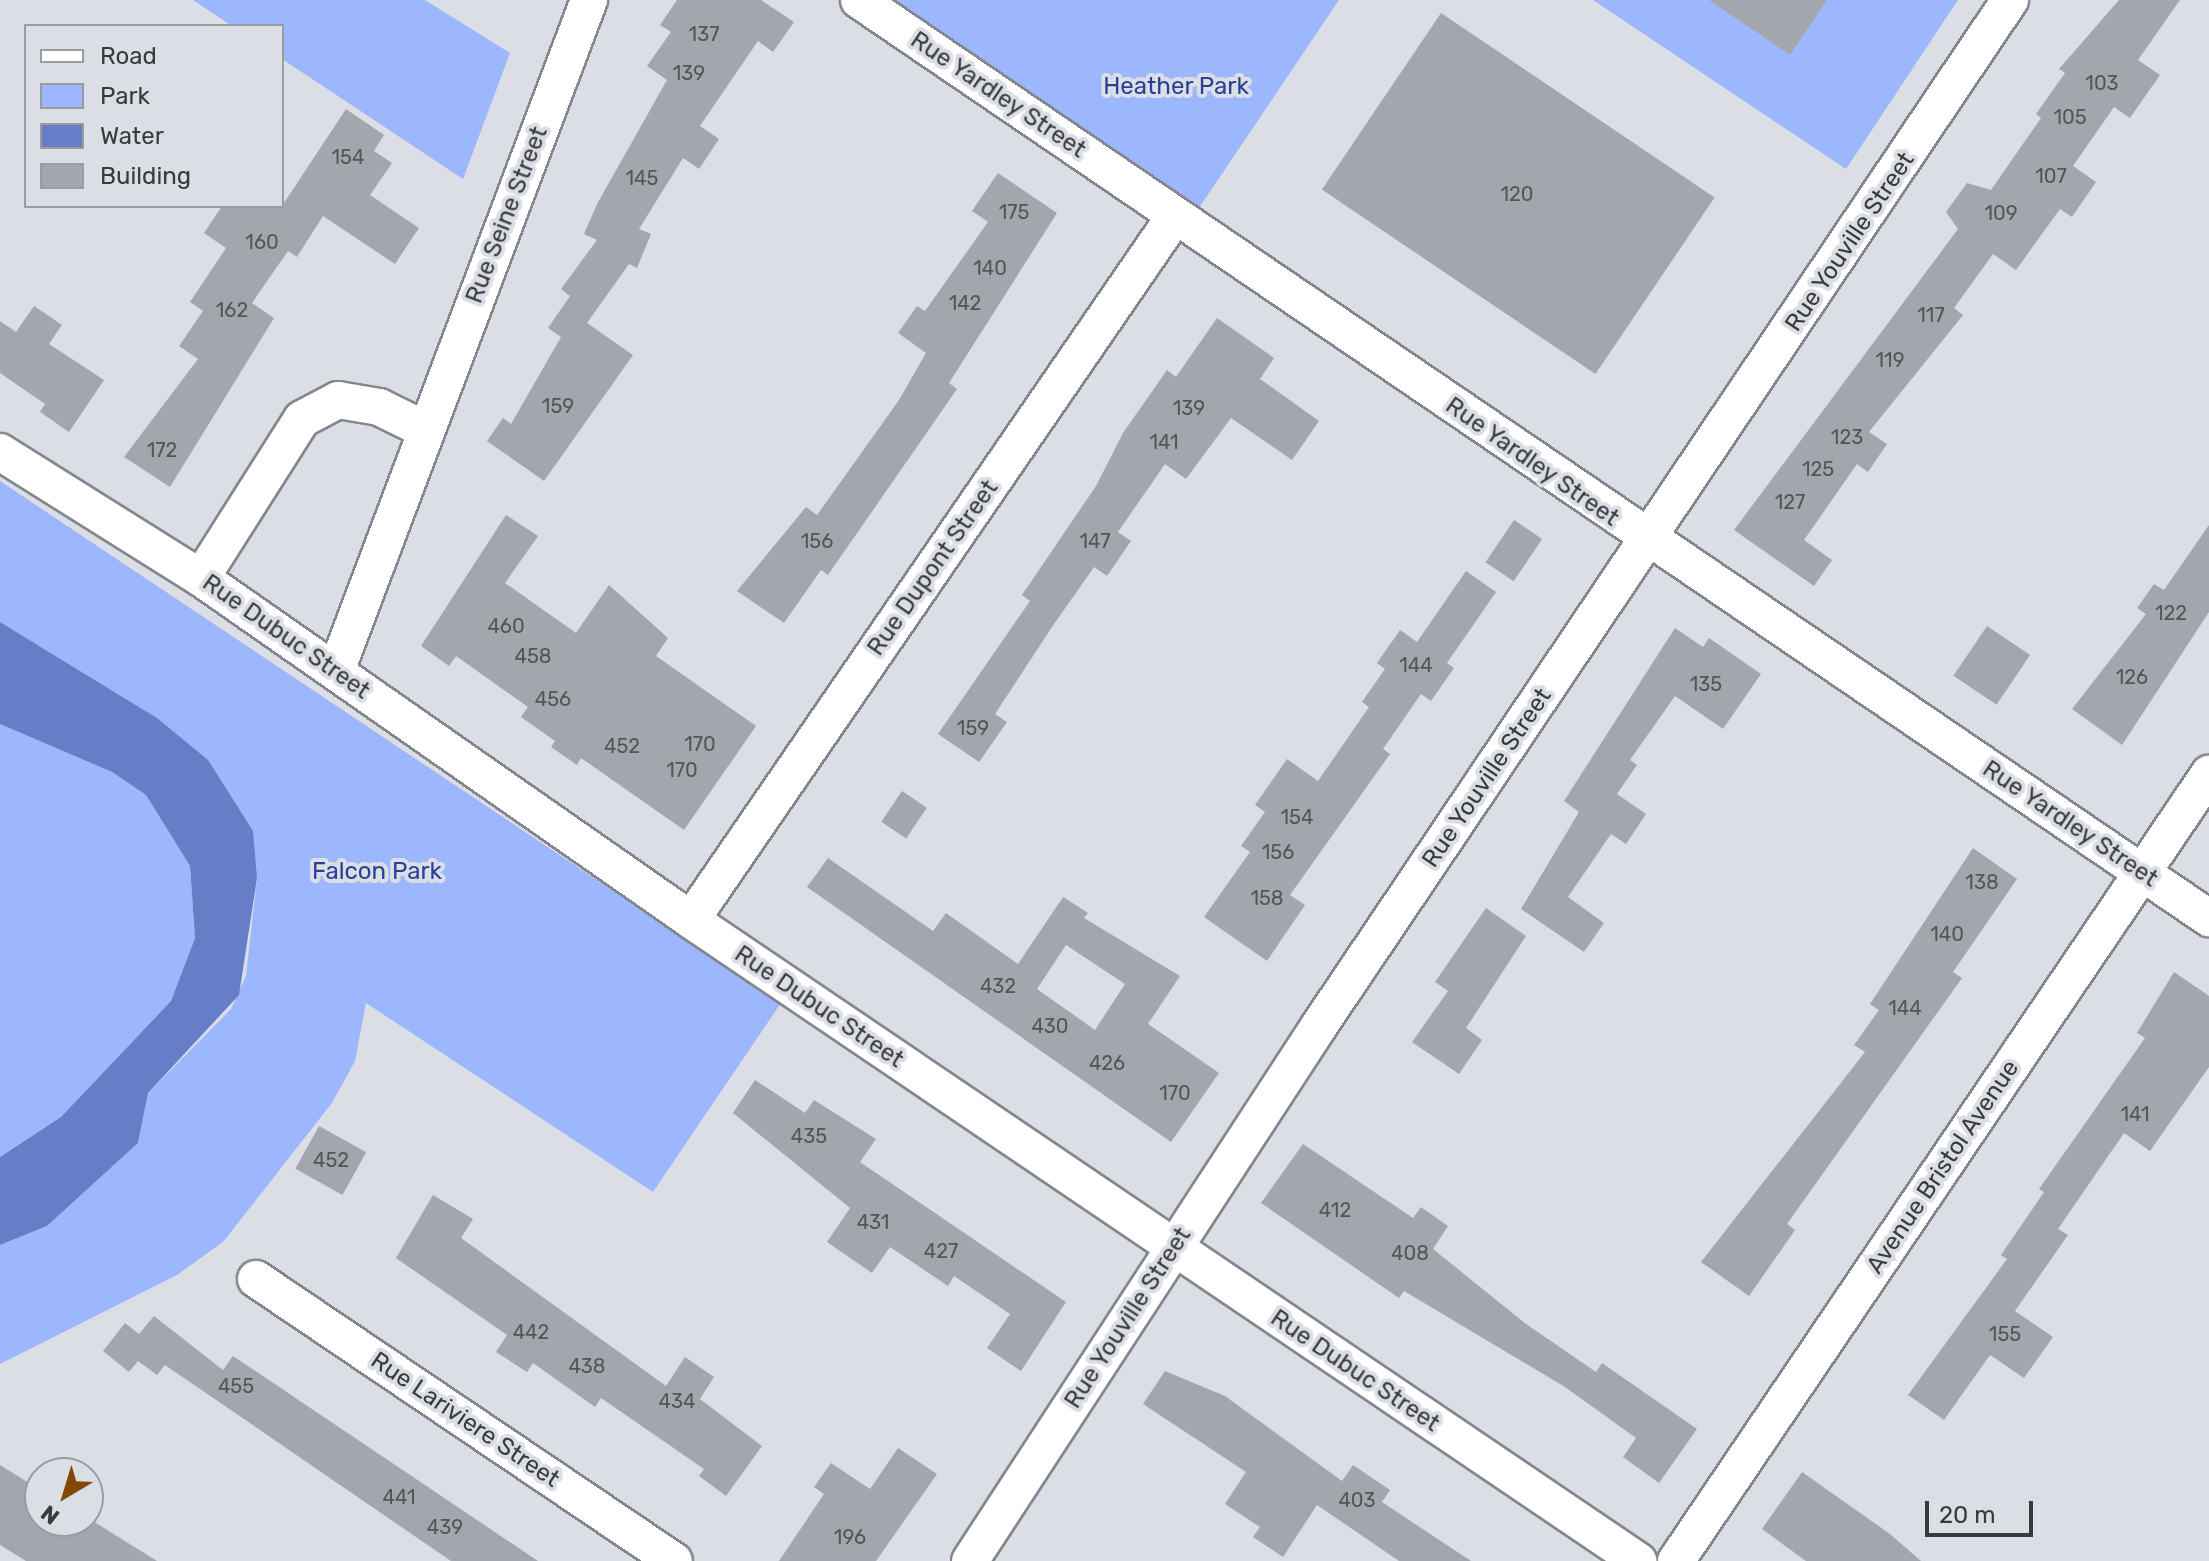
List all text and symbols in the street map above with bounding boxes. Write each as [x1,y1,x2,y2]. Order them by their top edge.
house number: 137 [689,22,719,46]
legend [24,24,284,208]
street label: Rue Yardley Street [904,25,1092,165]
text: Road [100,42,157,70]
house number: 139 [673,61,705,85]
house number: 103 [2085,71,2119,95]
park label: Heather Park [1103,73,1249,101]
text: Park [100,82,150,110]
house number: 105 [2053,105,2087,129]
text: Water [100,122,164,150]
street label: Rue Seine Street [460,123,554,307]
house number: 154 [332,145,364,169]
street label: Rue Youville Street [1779,147,1921,337]
text: Building [100,162,191,190]
house number: 107 [2035,164,2067,188]
house number: 145 [626,166,658,190]
house number: 120 [1501,182,1533,206]
house number: 175 [999,200,1029,224]
house number: 109 [1984,201,2018,225]
house number: 160 [245,230,279,254]
house number: 140 [973,256,1007,280]
house number: 142 [949,291,981,315]
house number: 162 [216,298,248,322]
house number: 117 [1917,303,1945,327]
house number: 119 [1876,348,1904,372]
street label: Rue Yardley Street [1439,391,1625,533]
house number: 159 [542,394,574,418]
house number: 139 [1173,396,1205,420]
house number: 123 [1831,425,1863,449]
house number: 141 [1149,430,1179,454]
house number: 172 [147,438,177,462]
house number: 125 [1802,457,1834,481]
street label: Rue Dupont Street [862,475,1004,661]
house number: 127 [1775,490,1805,514]
house number: 156 [801,529,833,553]
house number: 147 [1080,529,1110,553]
street label: Rue Dubuc Street [197,569,375,705]
house number: 122 [2155,601,2187,625]
house number: 460 [487,614,525,638]
house number: 458 [514,644,552,668]
house number: 144 [1399,653,1433,677]
house number: 126 [2116,665,2148,689]
house number: 135 [1690,672,1722,696]
street label: Rue Youville Street [1416,683,1558,873]
house number: 456 [535,687,571,711]
house number: 159 [957,716,989,740]
house number: 170 [684,732,716,756]
house number: 452 [604,734,640,758]
street label: Rue Yardley Street [1976,754,2164,894]
house number: 170 [666,758,698,782]
house number: 154 [1281,805,1313,829]
house number: 156 [1262,840,1294,864]
park label: Falcon Park [312,858,442,886]
house number: 138 [1965,870,1999,894]
house number: 158 [1250,886,1284,910]
house number: 140 [1930,922,1964,946]
street label: Rue Dubuc Street [729,940,909,1074]
house number: 432 [980,974,1016,998]
house number: 144 [1888,996,1922,1020]
house number: 430 [1031,1014,1069,1038]
house number: 426 [1089,1051,1125,1075]
street label: Avenue Bristol Avenue [1861,1054,2025,1280]
house number: 170 [1159,1081,1191,1105]
house number: 141 [2120,1102,2150,1126]
house number: 435 [791,1124,827,1148]
house number: 452 [313,1148,349,1172]
house number: 412 [1319,1198,1351,1222]
house number: 431 [857,1210,889,1234]
street label: Rue Youville Street [1059,1222,1197,1414]
house number: 427 [924,1239,958,1263]
house number: 408 [1391,1241,1429,1265]
street label: Rue Dubuc Street [1265,1304,1445,1438]
house number: 442 [513,1320,549,1344]
house number: 155 [1989,1322,2021,1346]
street label: Rue Lariviere Street [365,1346,565,1494]
house number: 438 [568,1354,606,1378]
house number: 455 [218,1374,254,1398]
house number: 434 [659,1389,695,1413]
north arrow [24,1457,104,1537]
house number: 441 [383,1485,415,1509]
scale bar [1929,1485,2037,1535]
house number: 403 [1338,1488,1376,1512]
text: N [36,1499,65,1530]
text: 20 m [1939,1501,1996,1529]
house number: 439 [427,1515,463,1539]
house number: 196 [834,1525,866,1549]

